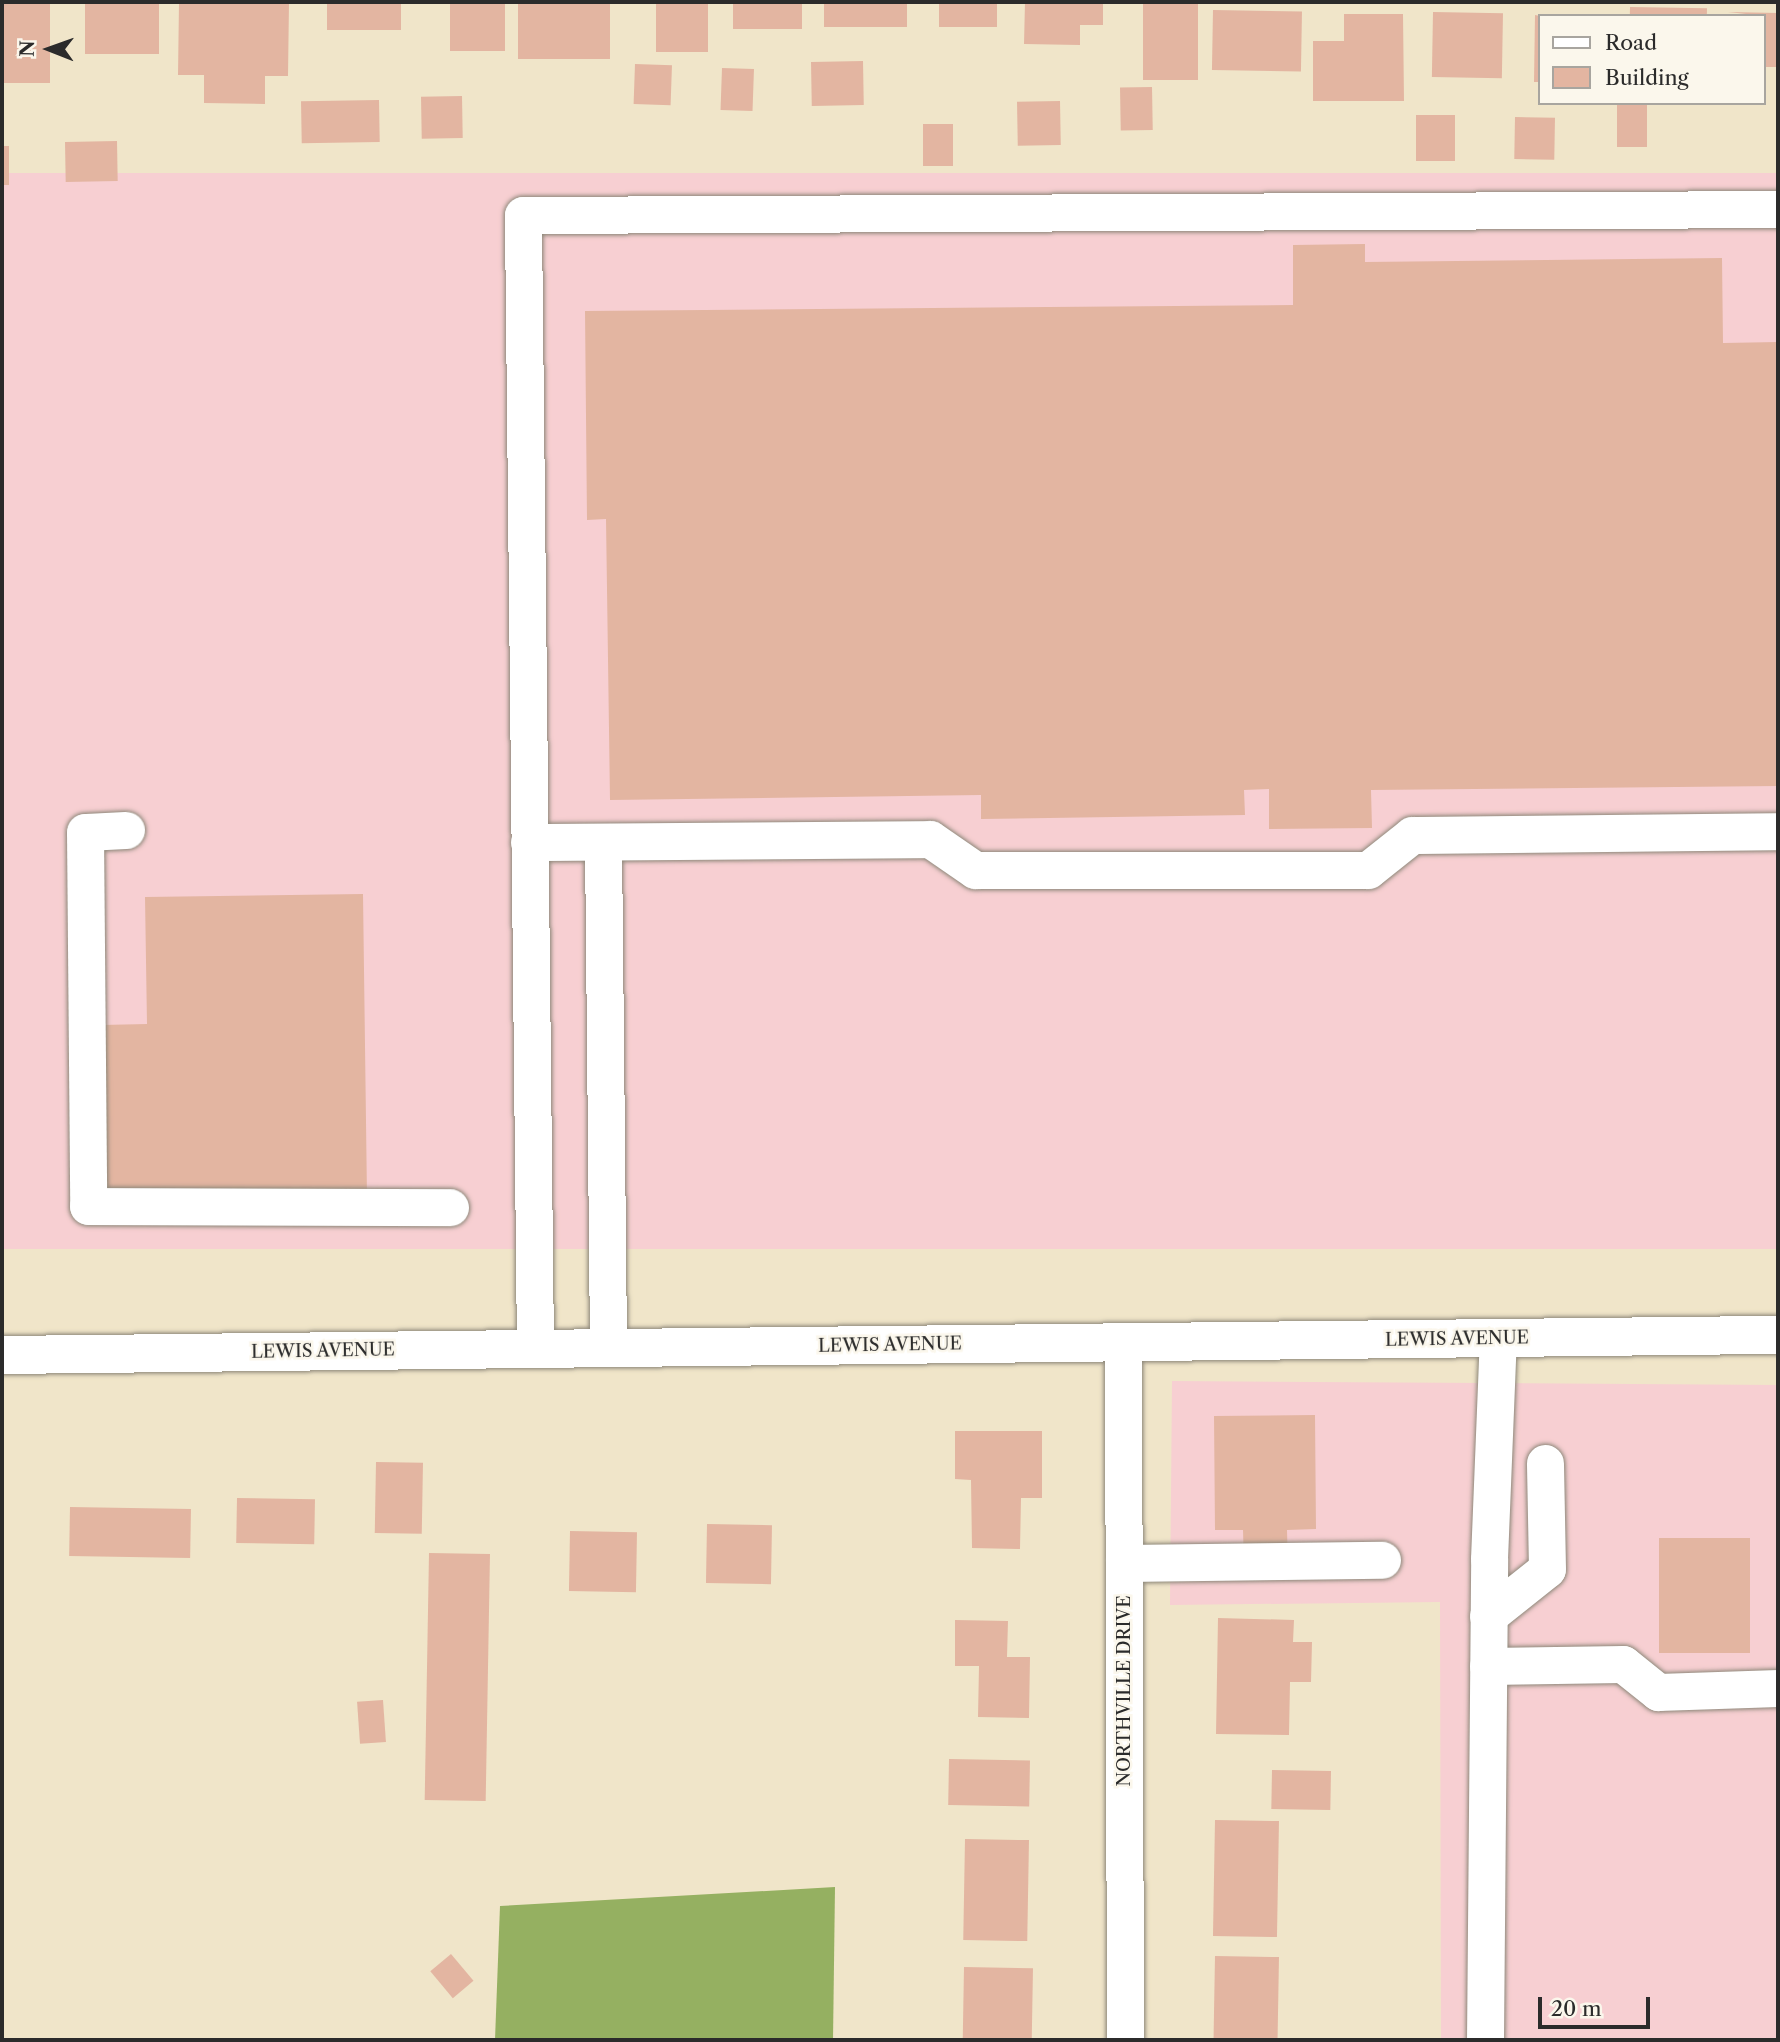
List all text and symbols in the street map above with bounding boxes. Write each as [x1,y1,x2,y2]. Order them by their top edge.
north arrow [14,14,84,84]
legend [1538,14,1766,105]
text: Road [1605,30,1657,55]
text: N [16,40,39,57]
text: Building [1605,65,1689,90]
street label: LEWIS AVENUE [1384,1327,1530,1351]
street label: LEWIS AVENUE [817,1333,963,1357]
street label: LEWIS AVENUE [250,1339,396,1363]
street label: NORTHVILLE DRIVE [1113,1595,1135,1787]
scale bar [1542,1982,1654,2026]
text: 20 m [1551,1996,1602,2021]

